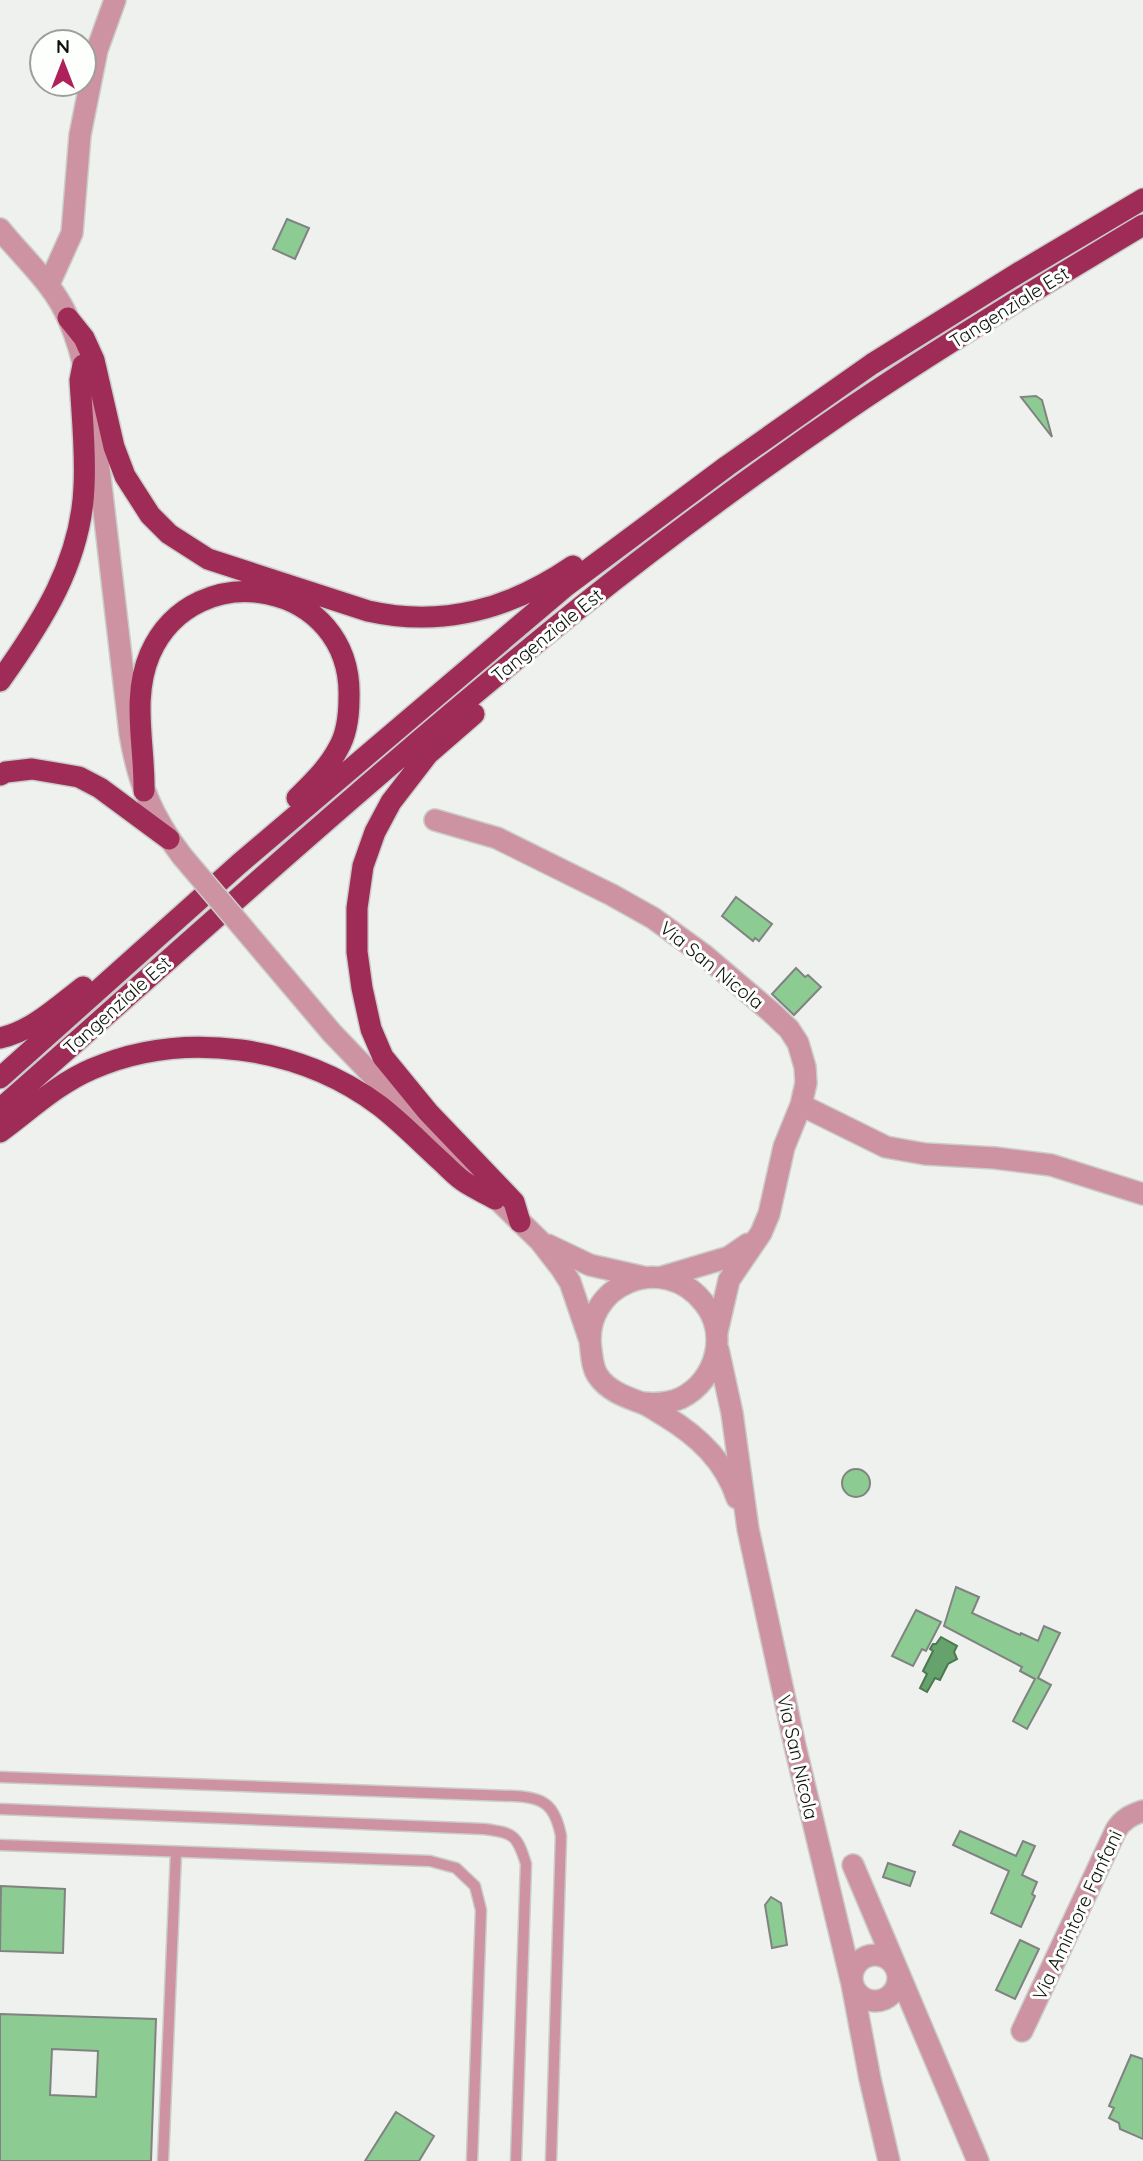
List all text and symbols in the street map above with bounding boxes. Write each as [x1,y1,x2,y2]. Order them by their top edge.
north arrow [28,28,98,98]
text: N [56,34,70,58]
street label: Tangenziale Est [945,261,1073,353]
street label: Tangenziale Est [487,583,607,687]
street label: Via San Nicola [655,916,769,1014]
street label: Tangenziale Est [58,951,176,1059]
street label: Via San Nicola [772,1692,824,1822]
street label: Via Amintore Fanfani [1027,1826,1127,2004]

